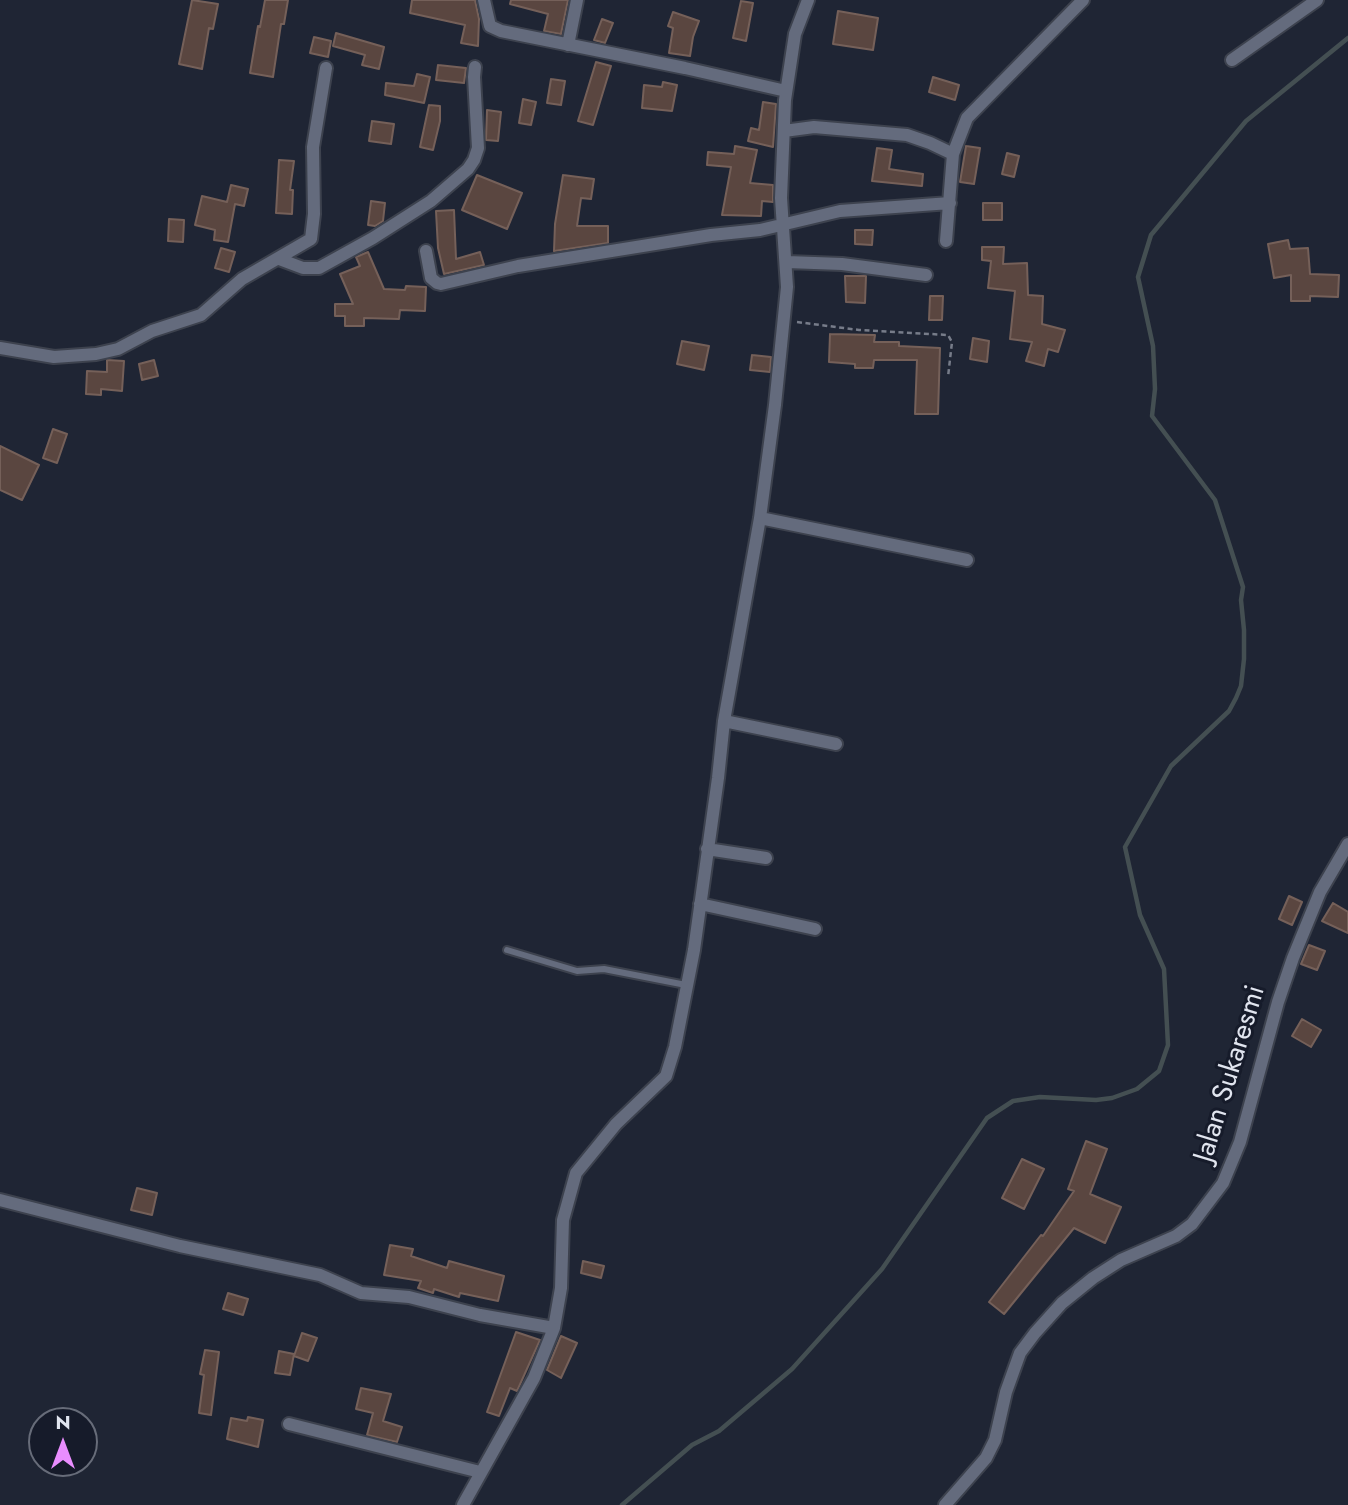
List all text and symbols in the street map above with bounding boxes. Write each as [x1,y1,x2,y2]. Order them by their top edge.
street label: Jalan Sukaresmi [1188,982,1274,1166]
north arrow [28,1407,98,1477]
text: N [55,1409,71,1436]

